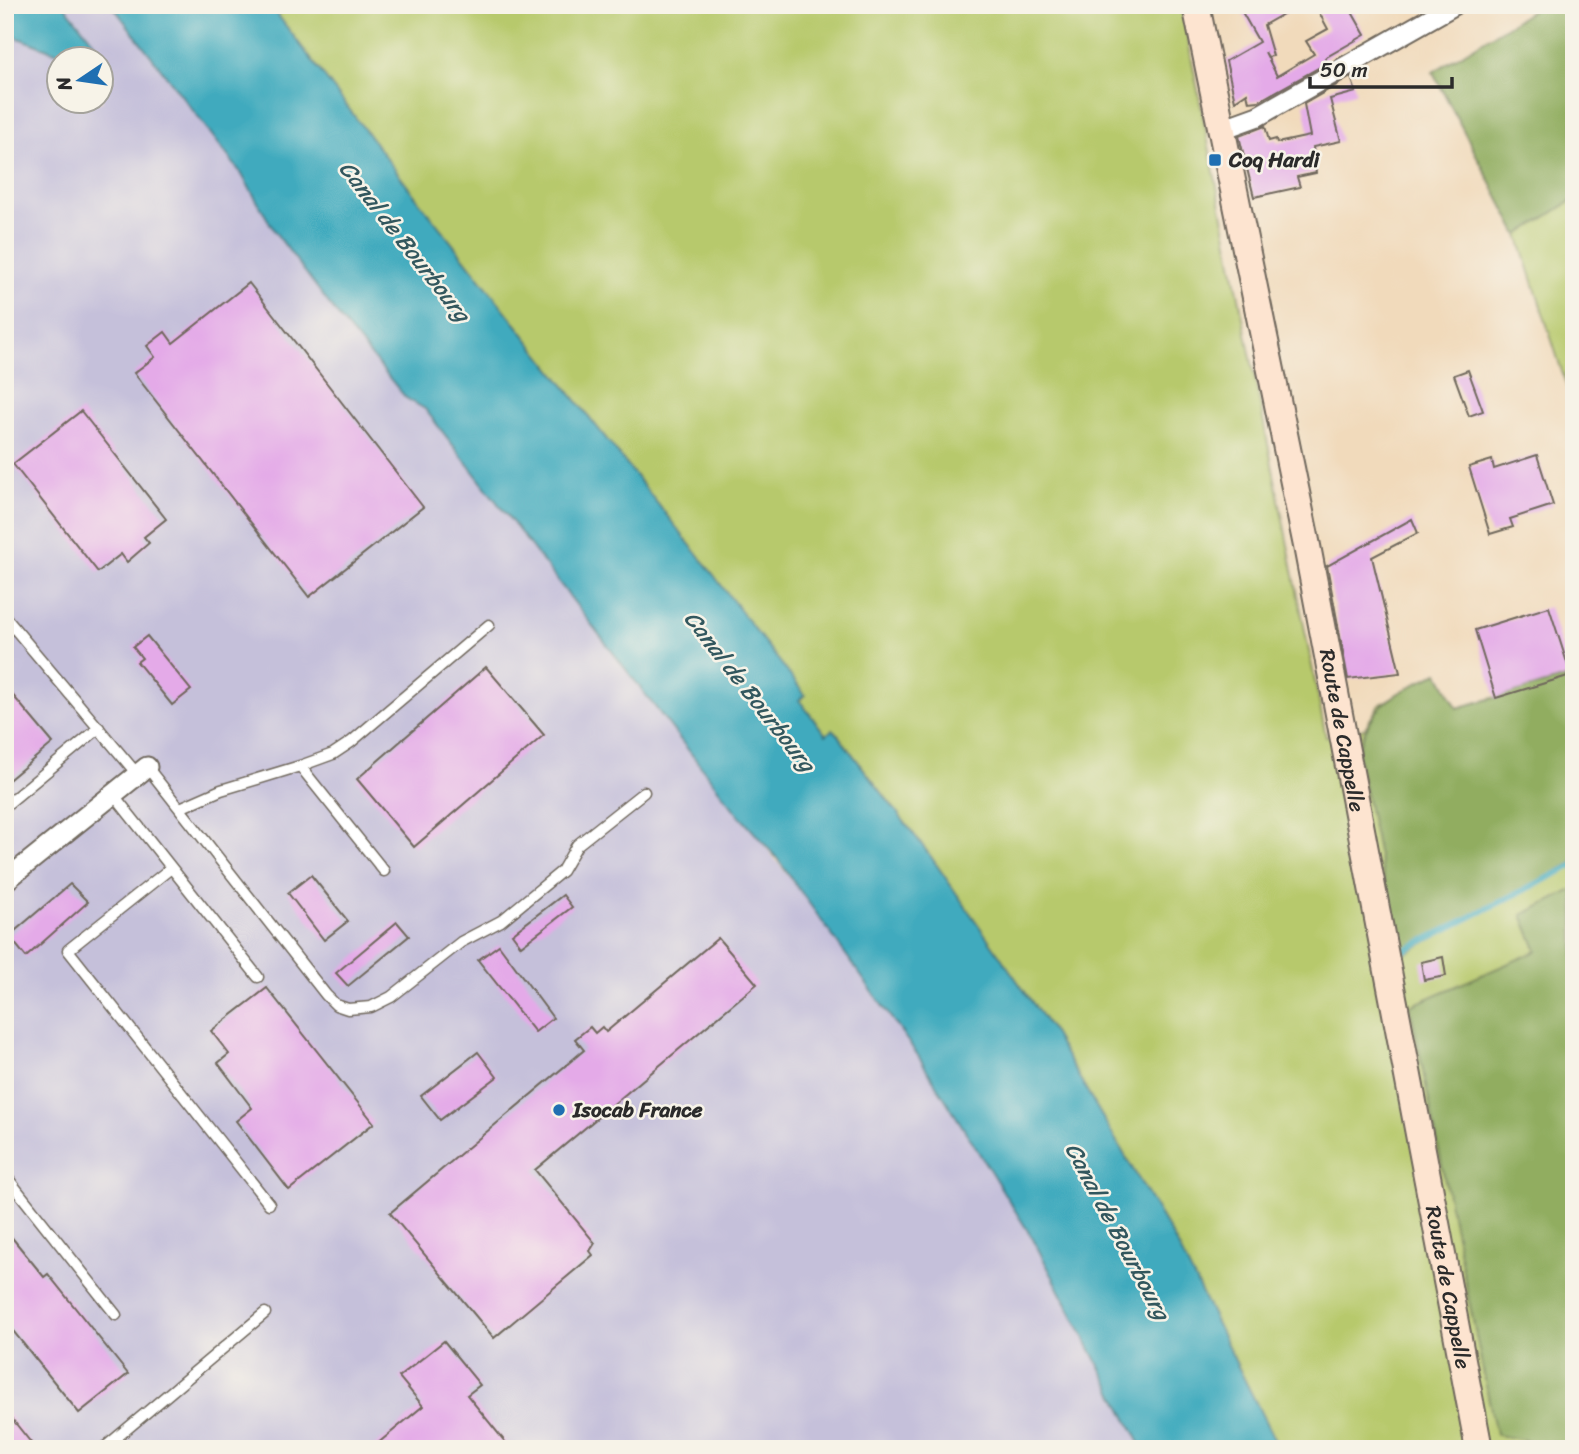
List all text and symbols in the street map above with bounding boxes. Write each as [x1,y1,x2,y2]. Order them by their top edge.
north arrow [46,46,116,116]
scale bar [1310,46,1451,90]
text: 50 m [1320,51,1368,89]
text: N [46,73,82,95]
place label: Coq Hardi [1228,141,1321,179]
water label: Canal de Bourbourg [328,151,483,333]
marker: Coq Hardi [1207,152,1223,168]
water label: Canal de Bourbourg [673,601,828,783]
street label: Route de Cappelle [1308,646,1376,815]
place label: Isocab France [572,1091,703,1129]
marker: Isocab France [551,1102,567,1118]
water label: Canal de Bourbourg [1053,1135,1183,1330]
street label: Route de Cappelle [1414,1203,1482,1372]

